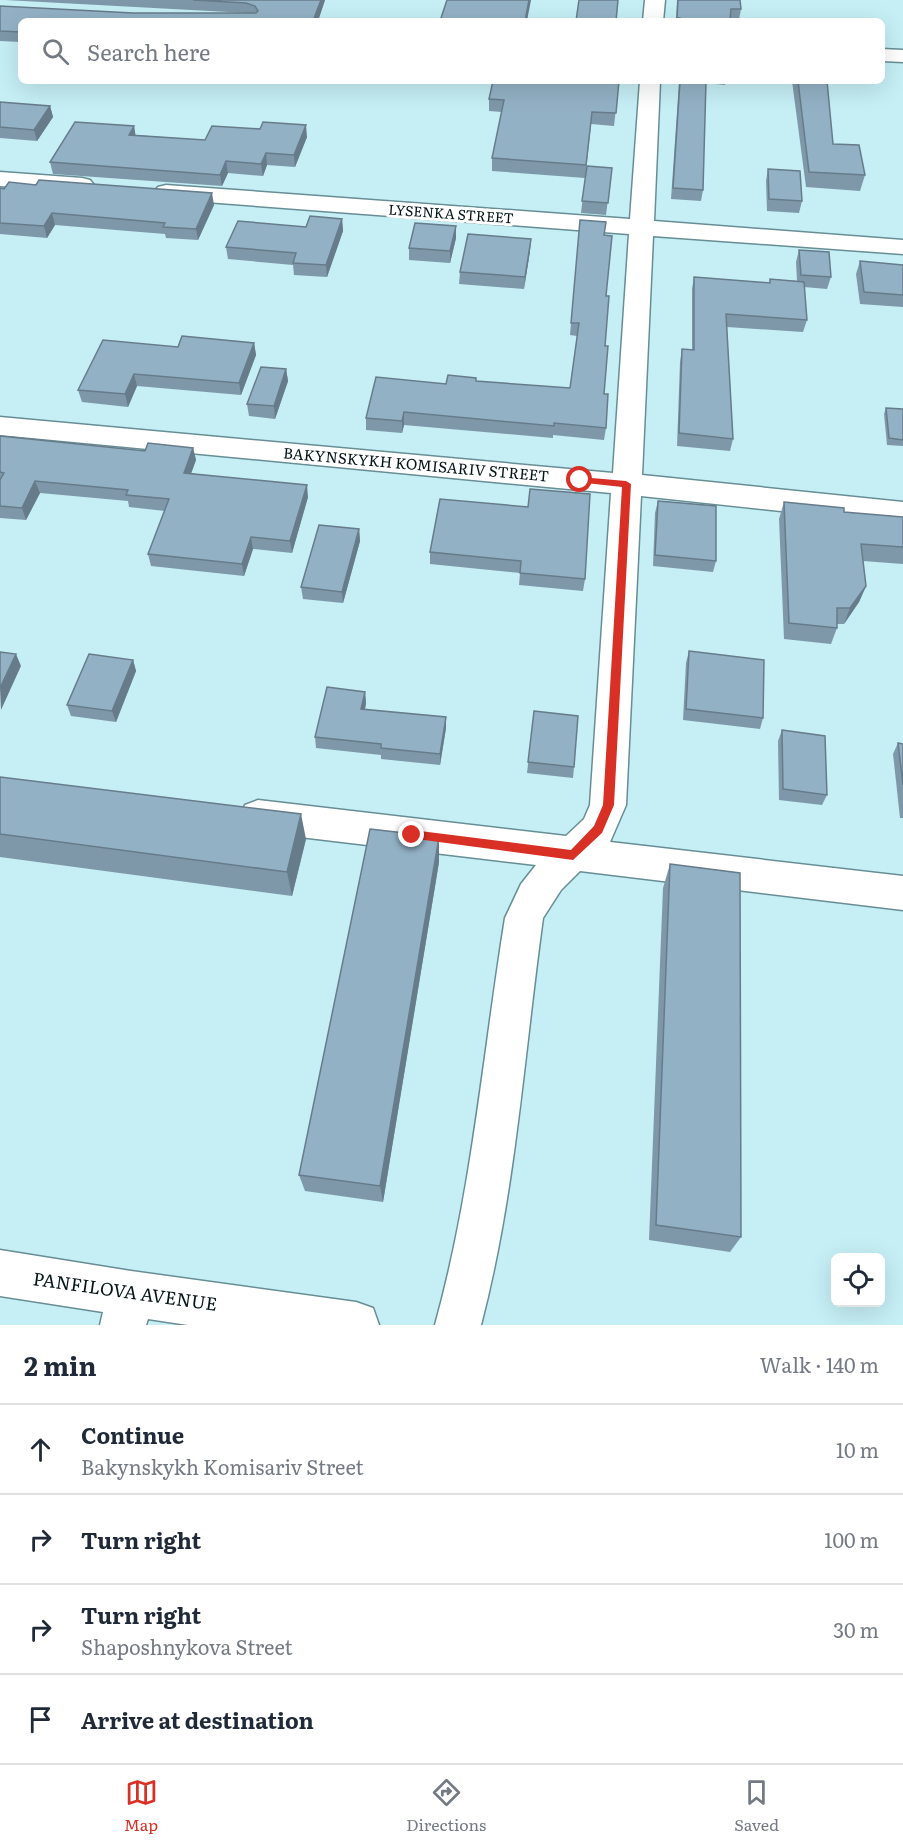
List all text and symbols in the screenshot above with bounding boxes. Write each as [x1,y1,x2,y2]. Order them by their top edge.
search box [18,18,885,84]
icon: search [39,35,72,68]
text: Search here [87,35,210,68]
street label: LYSENKA STREET [388,199,515,227]
street label: BAKYNSKYKH KOMISARIV STREET [282,440,550,487]
route start [566,466,592,492]
route end [398,821,424,847]
map controls [831,1253,885,1307]
button: locate [831,1253,885,1307]
street label: PANFILOVA AVENUE [31,1264,219,1317]
text: 2 min [24,1345,97,1384]
text: Walk · 140 m [760,1349,879,1379]
text: Continue [81,1418,184,1451]
icon: ahead [24,1433,57,1466]
text: 10 m [836,1434,879,1464]
text: Bakynskykh Komisariv Street [81,1451,364,1481]
icon: right [24,1523,57,1556]
text: Turn right [81,1523,201,1556]
text: 100 m [824,1524,879,1554]
text: Turn right [81,1598,201,1631]
icon: right [24,1613,57,1646]
text: 30 m [833,1614,879,1644]
text: Shaposhnykova Street [81,1631,293,1661]
icon: arrive [24,1703,57,1736]
text: Arrive at destination [81,1703,314,1736]
tab: Map [124,1776,158,1836]
tab: Directions [406,1776,486,1836]
tab: Saved [734,1776,779,1836]

